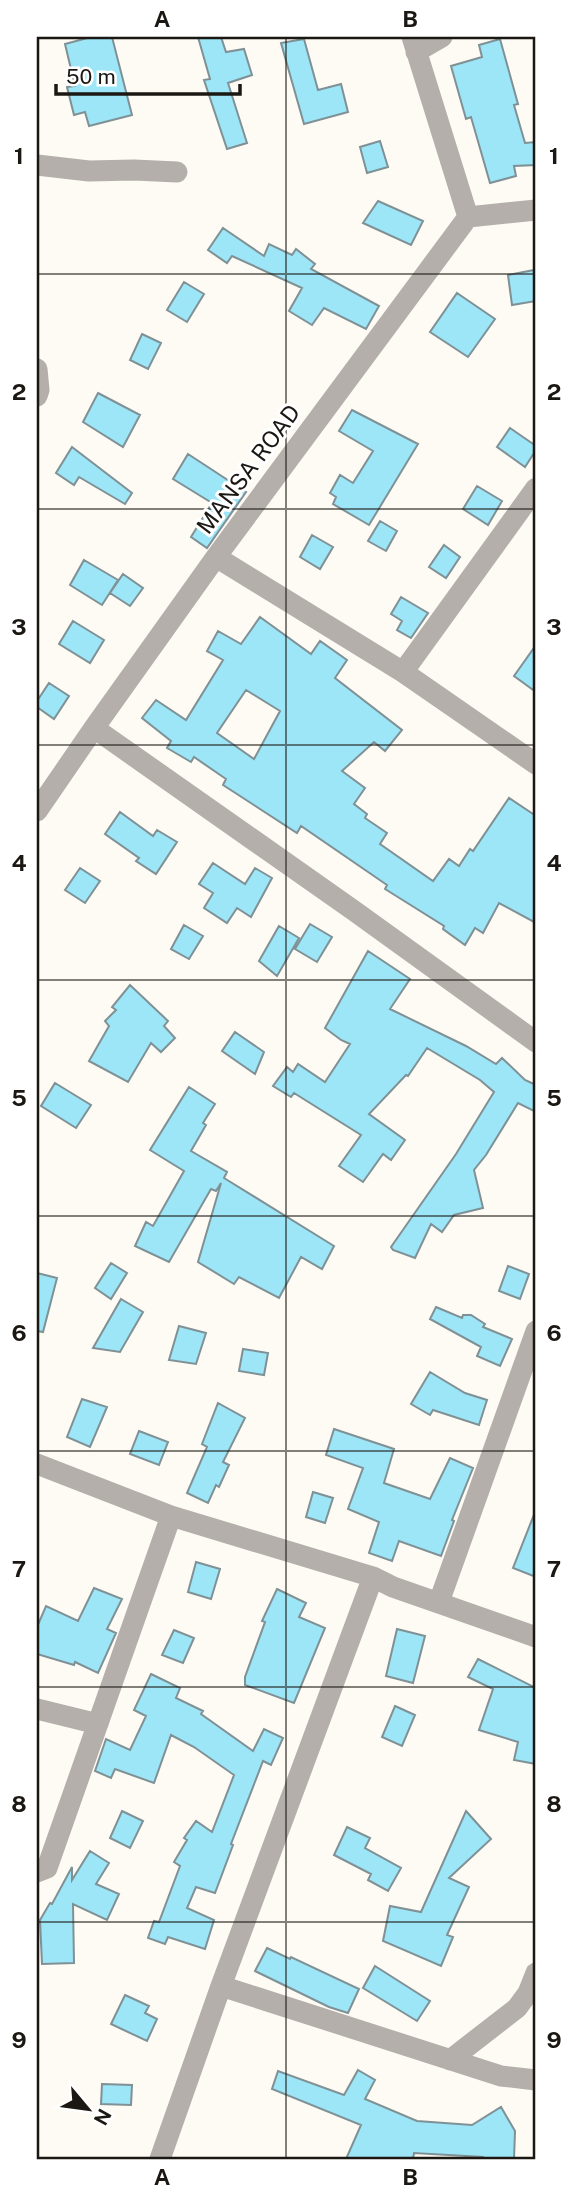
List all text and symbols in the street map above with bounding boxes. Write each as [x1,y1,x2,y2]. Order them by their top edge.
text: A [154,5,171,32]
text: B [402,5,418,32]
scale bar [56,52,240,96]
text: 50 m [66,64,116,89]
text: 1 [14,142,24,169]
text: 1 [549,142,559,169]
text: 2 [12,378,26,405]
text: 2 [547,378,561,405]
street label: MANSA ROAD [191,399,305,539]
text: 3 [11,613,27,640]
text: 3 [546,613,562,640]
text: 4 [11,849,27,876]
text: 4 [546,849,562,876]
text: 5 [11,1084,27,1111]
text: 5 [546,1084,562,1111]
text: 6 [11,1319,27,1346]
text: 6 [546,1319,562,1346]
text: 7 [12,1555,26,1582]
text: 7 [547,1555,561,1582]
text: 8 [11,1790,27,1817]
text: 8 [546,1790,562,1817]
text: 9 [11,2026,27,2053]
text: 9 [546,2026,562,2053]
north arrow [52,2074,122,2144]
text: N [90,2105,116,2129]
text: A [154,2163,171,2190]
text: B [402,2163,418,2190]

